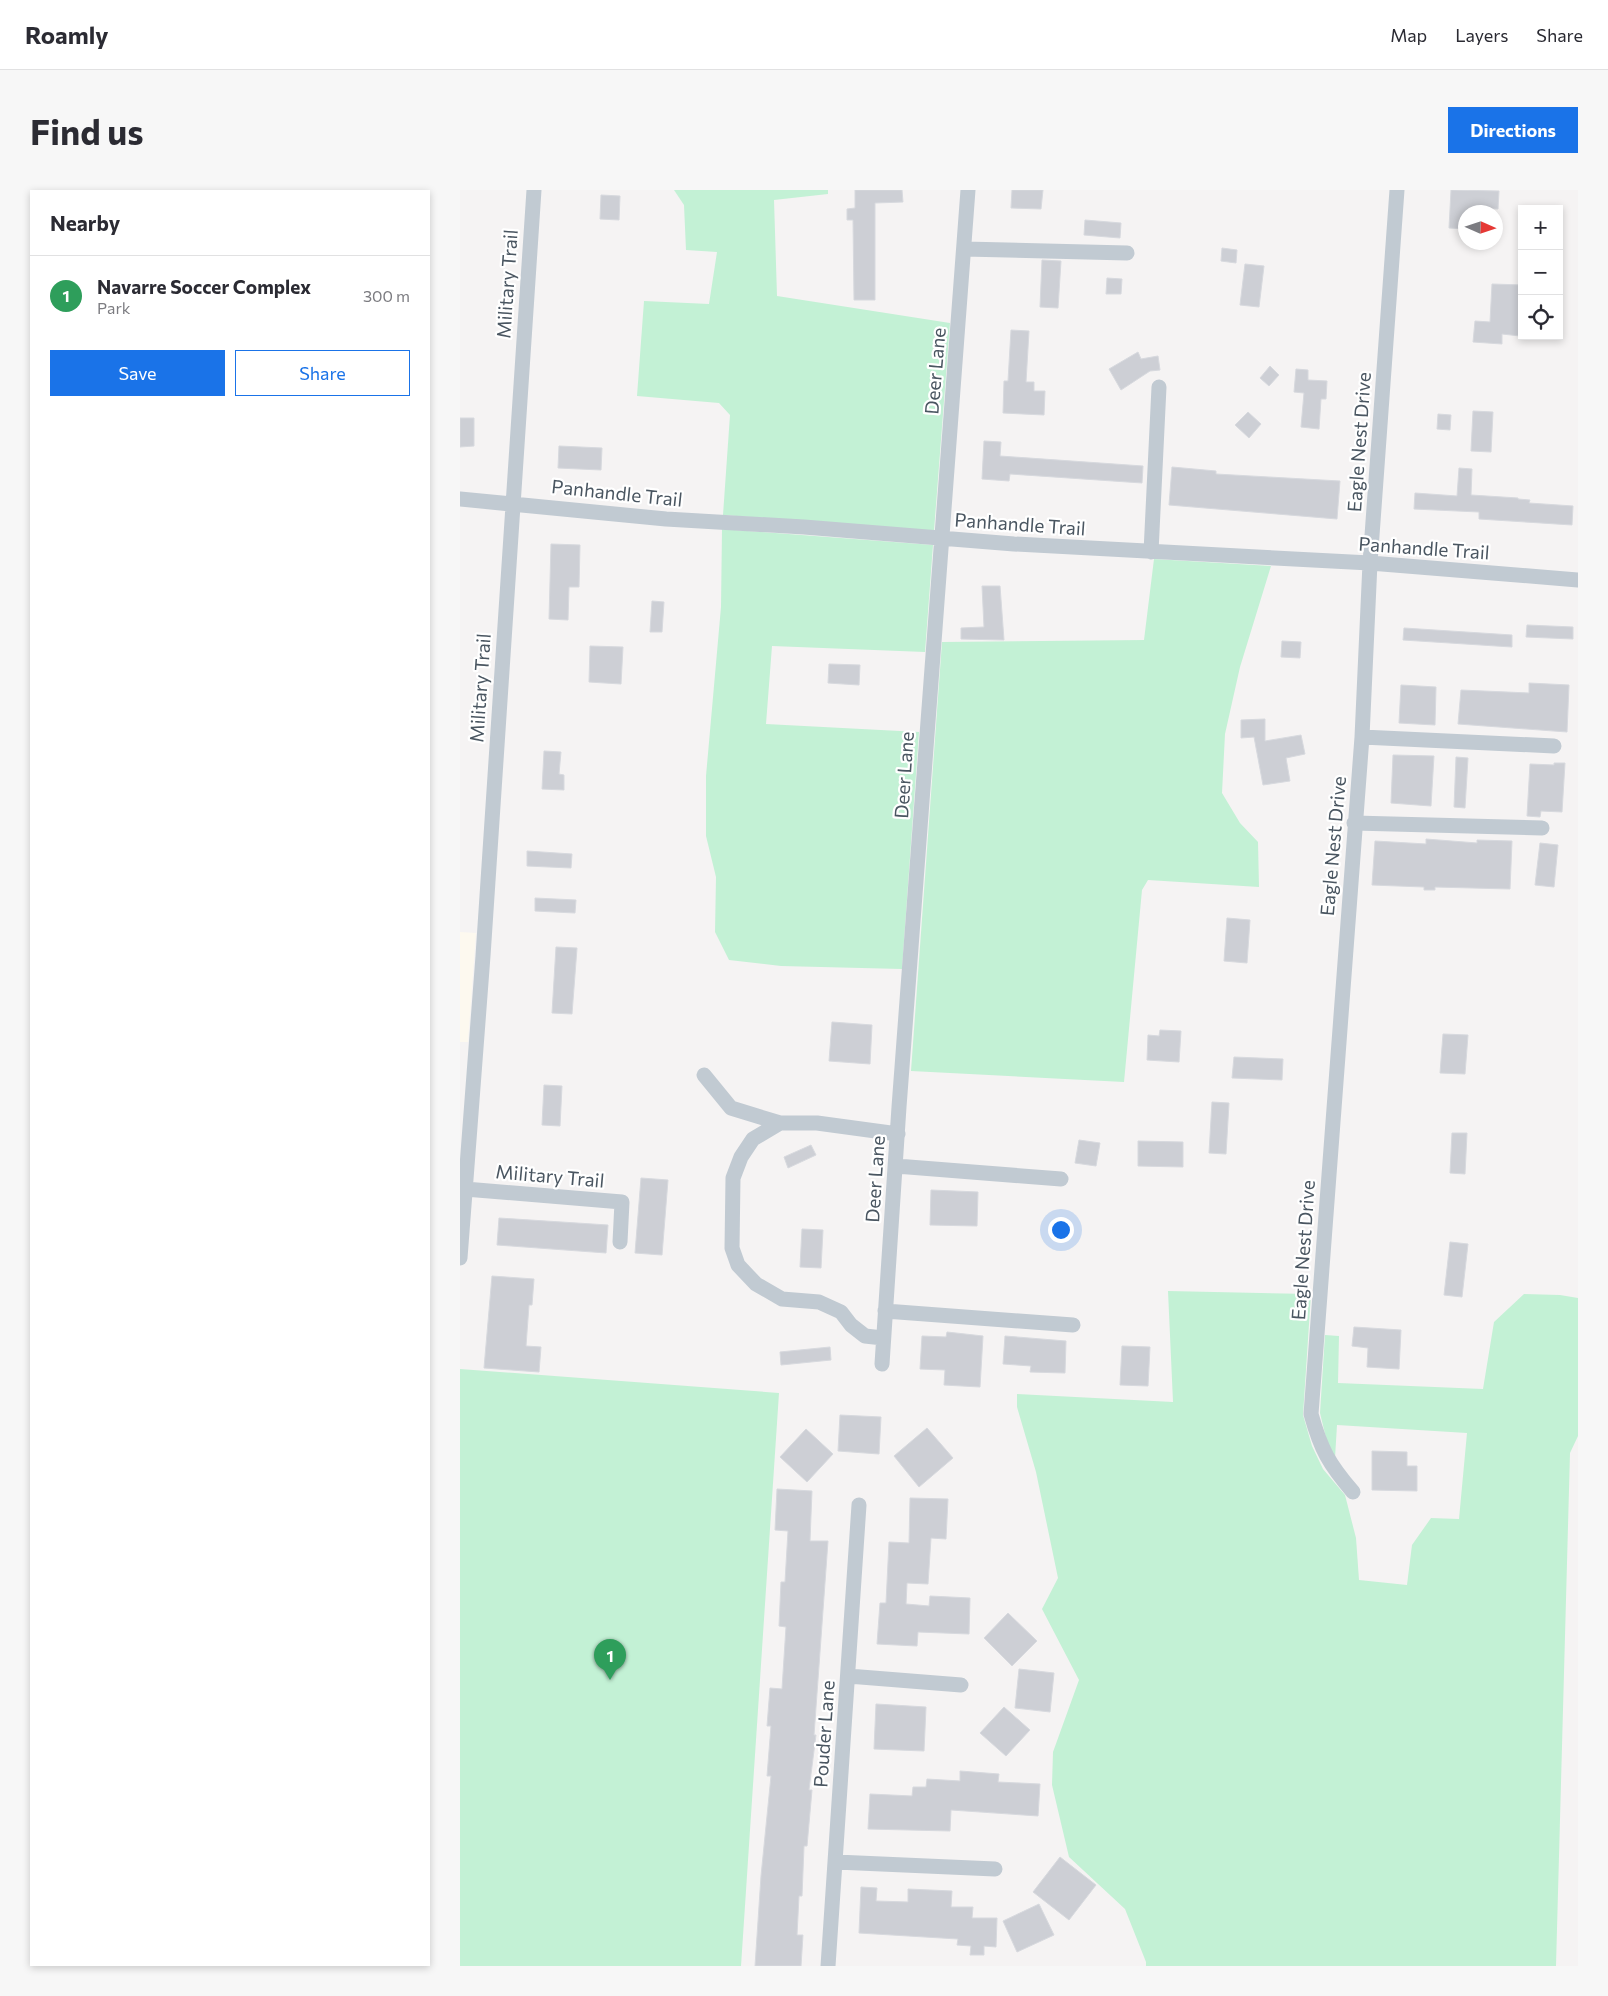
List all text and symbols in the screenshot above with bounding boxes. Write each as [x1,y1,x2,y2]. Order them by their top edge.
text: Roamly [25,20,108,49]
text: Map [1390,24,1427,46]
text: Layers [1455,24,1508,46]
text: Share [1536,24,1583,46]
button: Directions [1448,107,1578,153]
text: Find us [30,109,144,152]
north arrow [1458,205,1503,250]
map controls [1518,205,1563,340]
button: + [1518,205,1563,250]
text: Nearby [50,210,120,235]
street label: Military Trail [491,229,522,339]
button: − [1518,250,1563,295]
text: Navarre Soccer Complex [97,275,311,298]
text: 1 [62,286,70,305]
text: 300 m [363,286,410,305]
button: locate [1518,295,1563,340]
text: Park [97,298,130,317]
street label: Deer Lane [919,327,950,415]
button: Save [50,350,225,396]
button: Share [235,350,410,396]
street label: Eagle Nest Drive [1342,371,1375,513]
street label: Panhandle Trail [550,474,684,511]
street label: Panhandle Trail [954,507,1086,540]
street label: Panhandle Trail [1358,531,1490,564]
street label: Military Trail [464,633,495,743]
street label: Deer Lane [889,731,918,819]
street label: Eagle Nest Drive [1315,775,1350,917]
street label: Deer Lane [860,1135,889,1223]
street label: Military Trail [495,1159,605,1192]
street label: Eagle Nest Drive [1286,1179,1319,1321]
your location [1048,1217,1074,1243]
pin: 1 [594,1639,626,1680]
street label: Pouder Lane [808,1680,839,1788]

